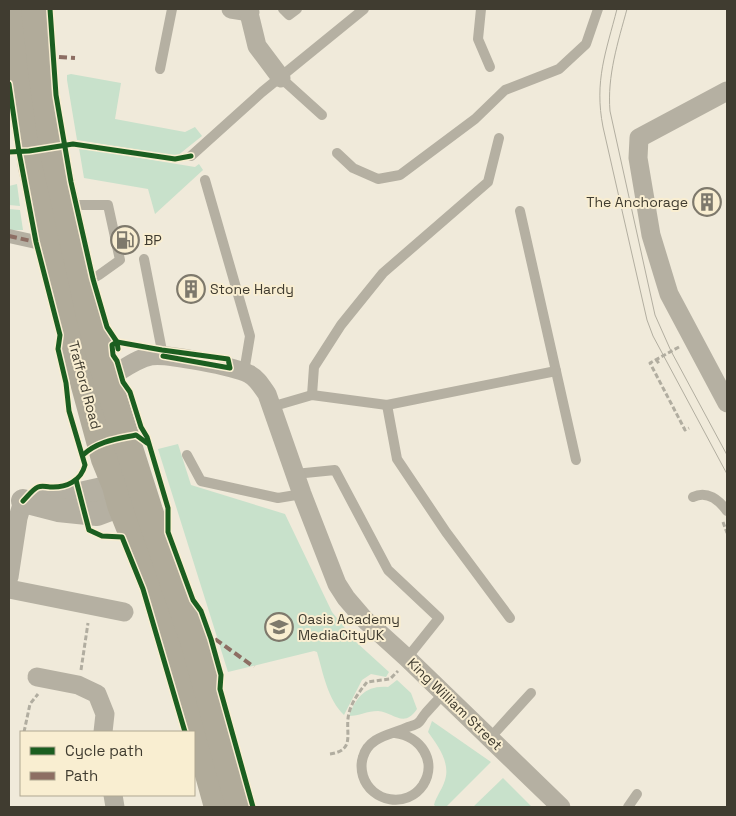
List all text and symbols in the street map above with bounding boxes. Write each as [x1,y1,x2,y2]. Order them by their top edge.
building icon: The Anchorage [692,187,722,217]
place label: The Anchorage [586,193,688,211]
fuel station icon: BP [110,225,140,255]
place label: BP [144,231,162,249]
building icon: Stone Hardy [176,274,206,304]
place label: Stone Hardy [210,280,294,298]
street label: Trafford Road [65,339,105,431]
place label: Oasis Academy MediaCityUK [298,610,400,644]
school or university icon: Oasis Academy MediaCityUK [264,612,294,642]
street label: King William Street [404,654,506,754]
legend [20,731,195,796]
text: Cycle path [65,741,143,760]
text: Path [65,766,98,785]

